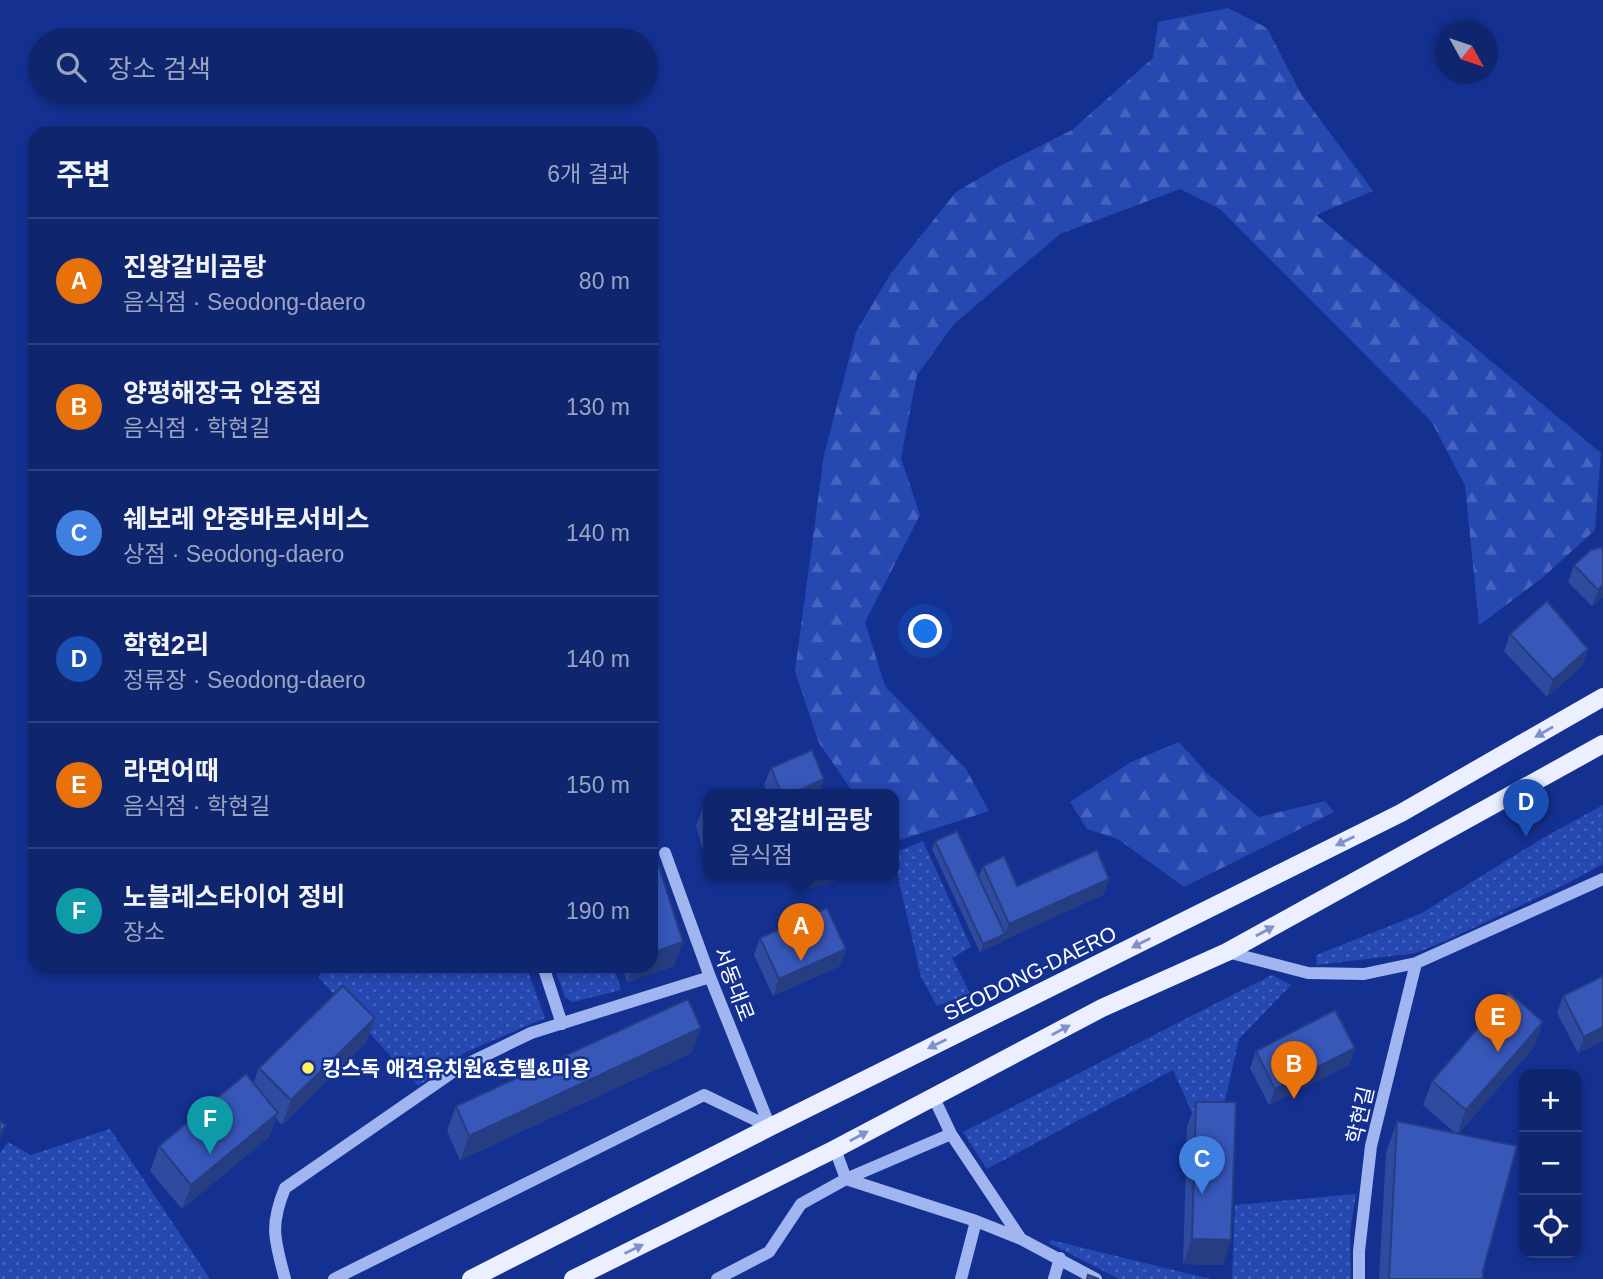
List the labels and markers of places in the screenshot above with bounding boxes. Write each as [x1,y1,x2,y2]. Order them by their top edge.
pin: D [1503,779,1549,837]
pin: A [778,903,824,961]
pin: E [1475,994,1521,1052]
pin: B [1271,1041,1317,1099]
place label: 킹스독 애견유치원&호텔&미용 [322,1057,590,1080]
marker: 킹스독 애견유치원&호텔&미용 [300,1060,316,1076]
pin: F [187,1096,233,1154]
pin: C [1179,1136,1225,1194]

